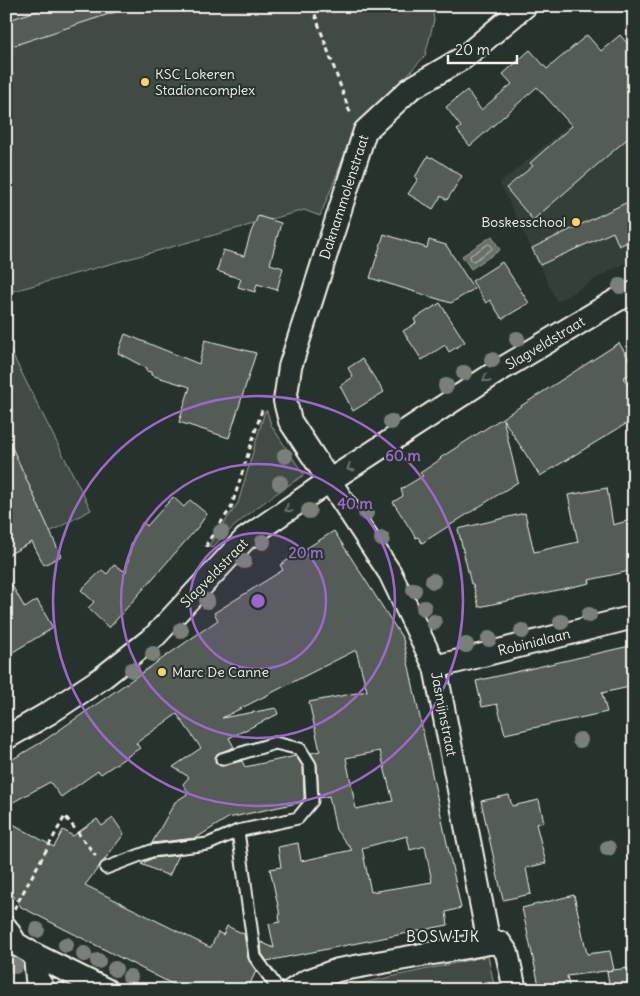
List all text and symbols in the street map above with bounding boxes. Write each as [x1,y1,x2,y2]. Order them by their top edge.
scale bar [448,32,516,64]
text: 20 m [455,40,490,59]
place label: KSC Lokeren Stadioncomplex [155,65,255,99]
marker: KSC Lokeren Stadioncomplex [139,76,151,88]
street label: Daknammolenstraat [315,132,373,261]
place label: Boskesschool [481,213,566,231]
marker: Boskesschool [570,216,582,228]
street label: Slagveldstraat [502,312,588,374]
one-way arrow [482,373,492,382]
text: 60 m [385,446,421,465]
one-way arrow [346,461,355,471]
text: 40 m [337,494,373,513]
one-way arrow [285,503,294,512]
street label: Slagveldstraat [176,534,252,612]
text: 20 m [289,543,323,562]
centre of rings [249,592,267,610]
street label: Robinialaan [496,624,572,660]
place label: Marc De Canne [172,663,269,681]
marker: Marc De Canne [156,666,168,678]
street label: Jasmijnstraat [427,670,461,758]
district label: BOSWIJK [406,927,480,946]

